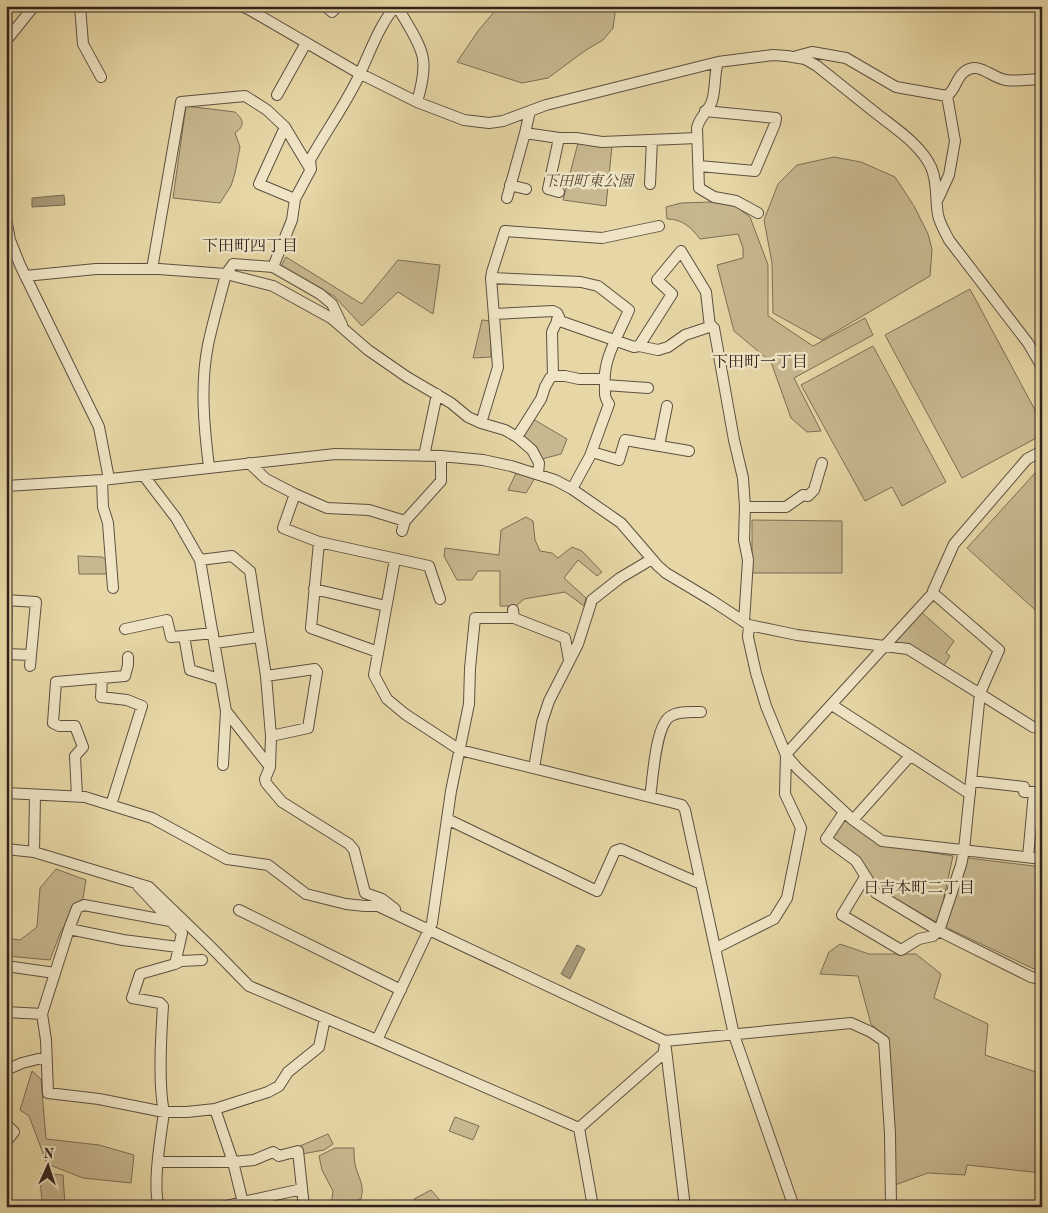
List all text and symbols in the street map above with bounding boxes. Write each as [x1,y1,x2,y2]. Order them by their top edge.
park label: 下田町東公園 [543,173,636,190]
district label: 下田町四丁目 [202,237,298,255]
district label: 下田町一丁目 [712,353,808,371]
district label: 日吉本町二丁目 [863,879,975,897]
north arrow [22,1140,72,1190]
text: N [43,1147,55,1161]

